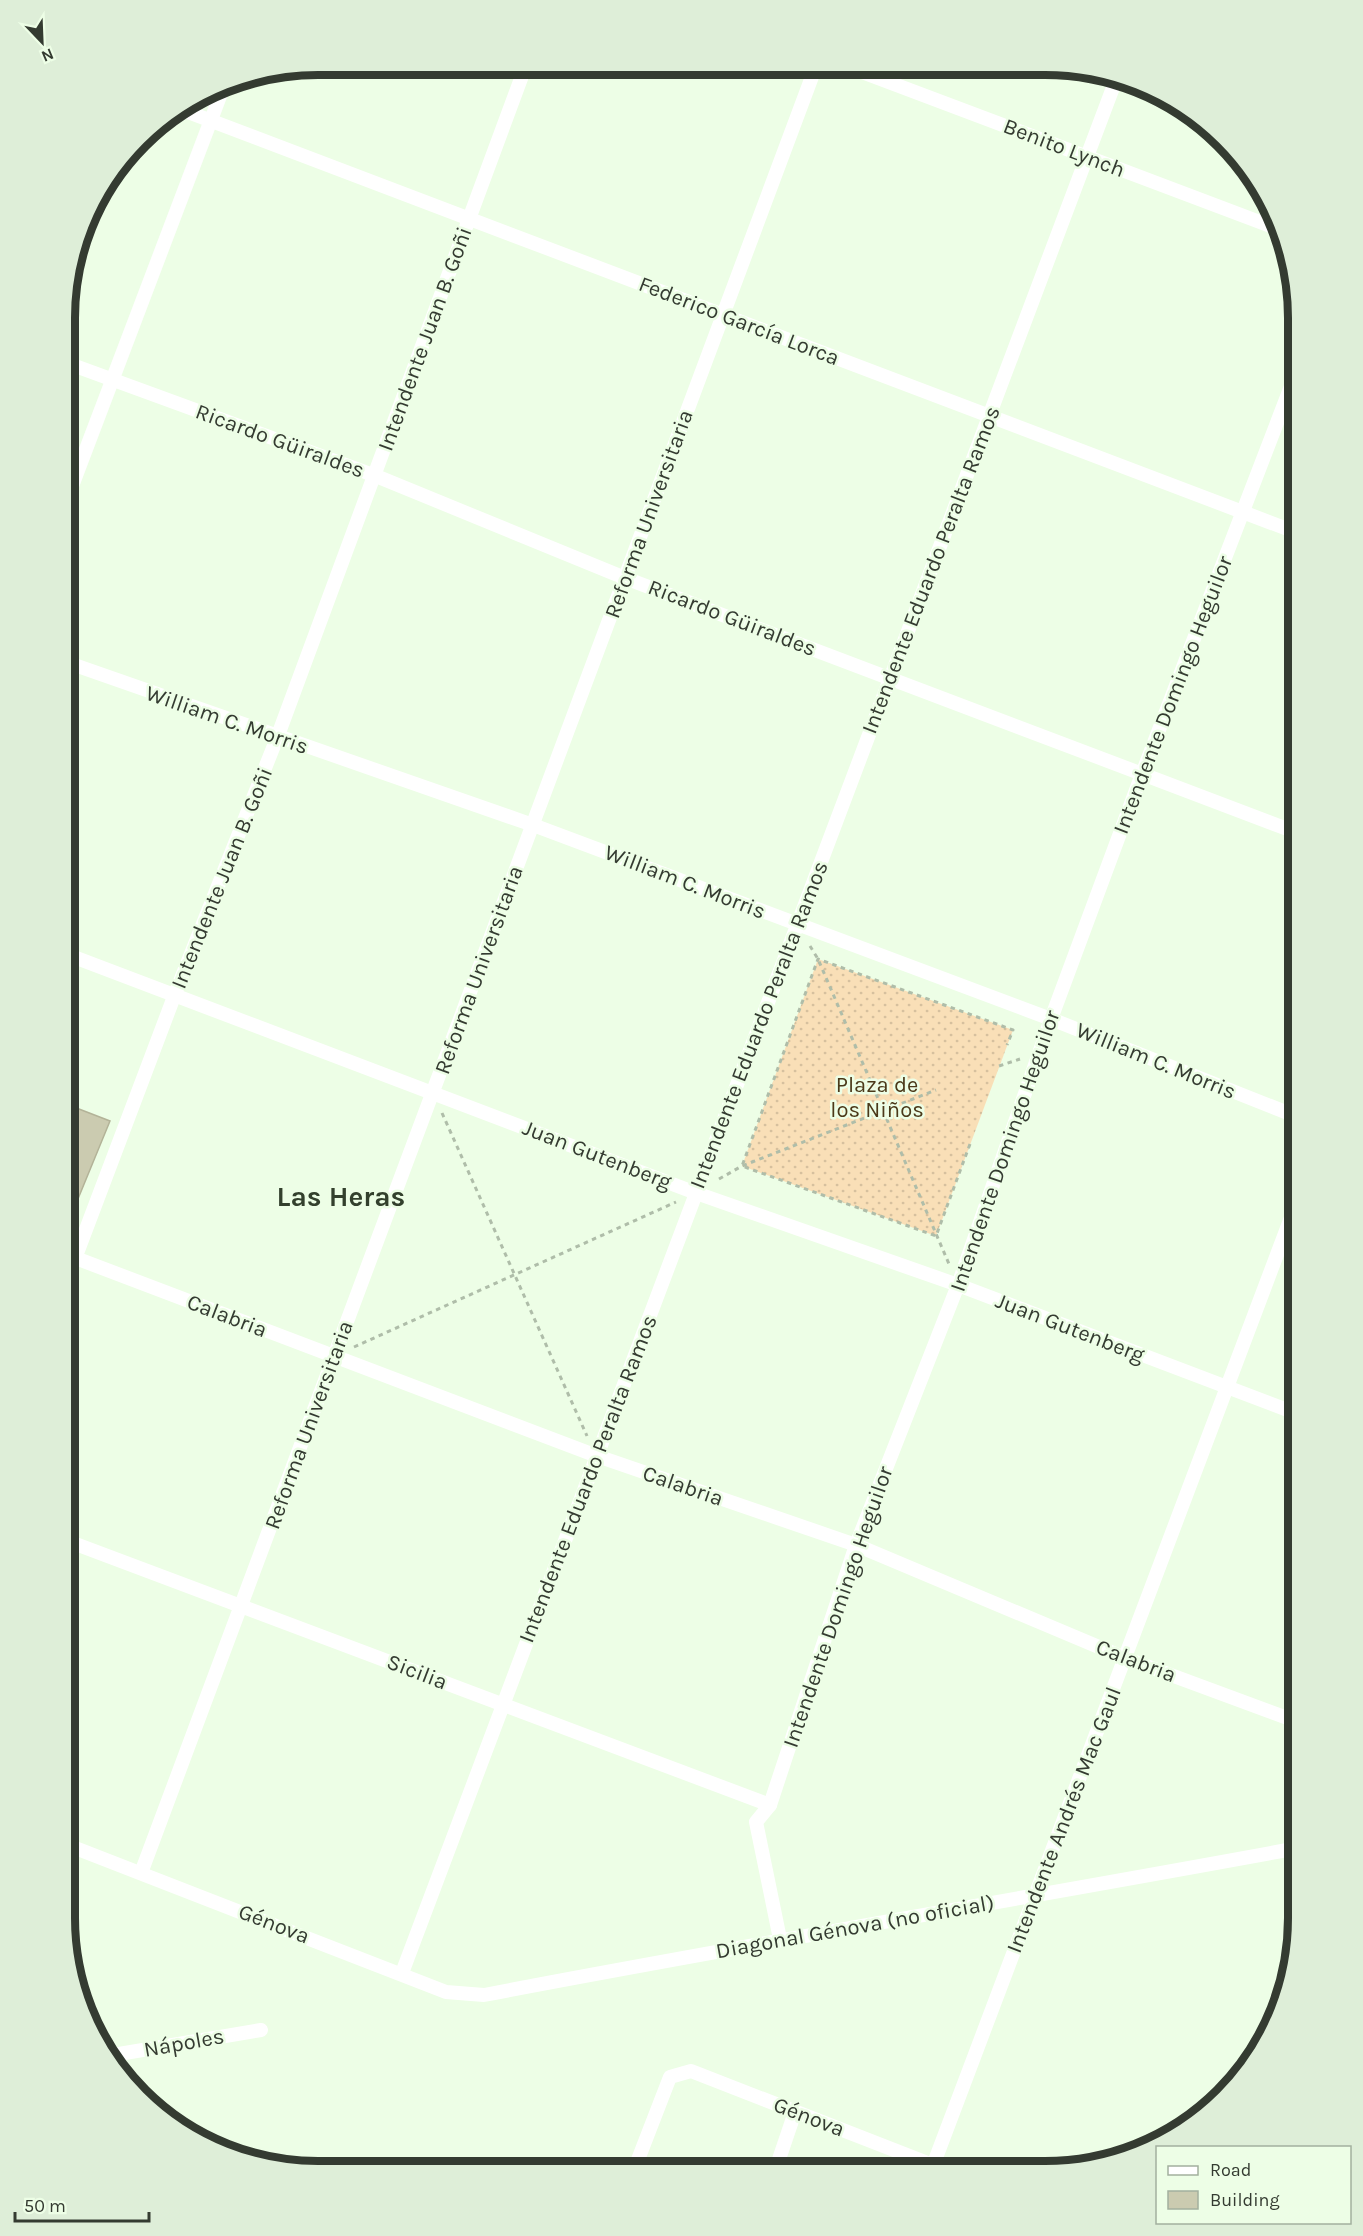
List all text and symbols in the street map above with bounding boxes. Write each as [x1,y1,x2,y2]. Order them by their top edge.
north arrow [12,12,72,72]
text: N [39,44,57,66]
street label: Benito Lynch [1000,113,1128,183]
street label: Intendente Juan B. Goñi [372,224,478,454]
street label: Federico García Lorca [635,271,843,371]
street label: Ricardo Güiraldes [192,398,368,484]
street label: Intendente Eduardo Peralta Ramos [856,403,1006,737]
street label: Reforma Universitaria [599,406,699,622]
street label: Intendente Domingo Heguilor [1108,552,1238,838]
street label: Ricardo Güiraldes [644,574,820,662]
street label: William C. Morris [142,680,312,760]
street label: Intendente Juan B. Goñi [166,764,278,992]
street label: William C. Morris [601,839,769,925]
street label: Intendente Eduardo Peralta Ramos [684,858,834,1192]
street label: Reforma Universitaria [429,862,529,1078]
street label: Intendente Domingo Heguilor [945,1007,1065,1295]
street label: William C. Morris [1072,1017,1240,1105]
park label: Plaza de los Niños [830,1072,924,1123]
street label: Juan Gutenberg [519,1115,676,1196]
district label: Las Heras [277,1180,405,1213]
street label: Juan Gutenberg [992,1288,1149,1369]
street label: Calabria [183,1289,271,1343]
street label: Intendente Eduardo Peralta Ramos [513,1312,663,1646]
street label: Reforma Universitaria [259,1317,359,1533]
street label: Calabria [639,1460,727,1512]
street label: Intendente Domingo Heguilor [778,1463,898,1751]
street label: Calabria [1092,1634,1180,1688]
street label: Sicilia [383,1649,451,1695]
street label: Intendente Andrés Mac Gaul [1001,1683,1127,1957]
street label: Diagonal Génova (no oficial) [714,1890,996,1964]
street label: Génova [235,1899,313,1949]
street label: Nápoles [142,2023,226,2063]
street label: Génova [770,2092,848,2142]
legend [1156,2146,1351,2224]
text: Road [1210,2159,1251,2181]
scale bar [15,2185,148,2223]
text: Building [1210,2189,1280,2211]
text: 50 m [24,2195,66,2217]

